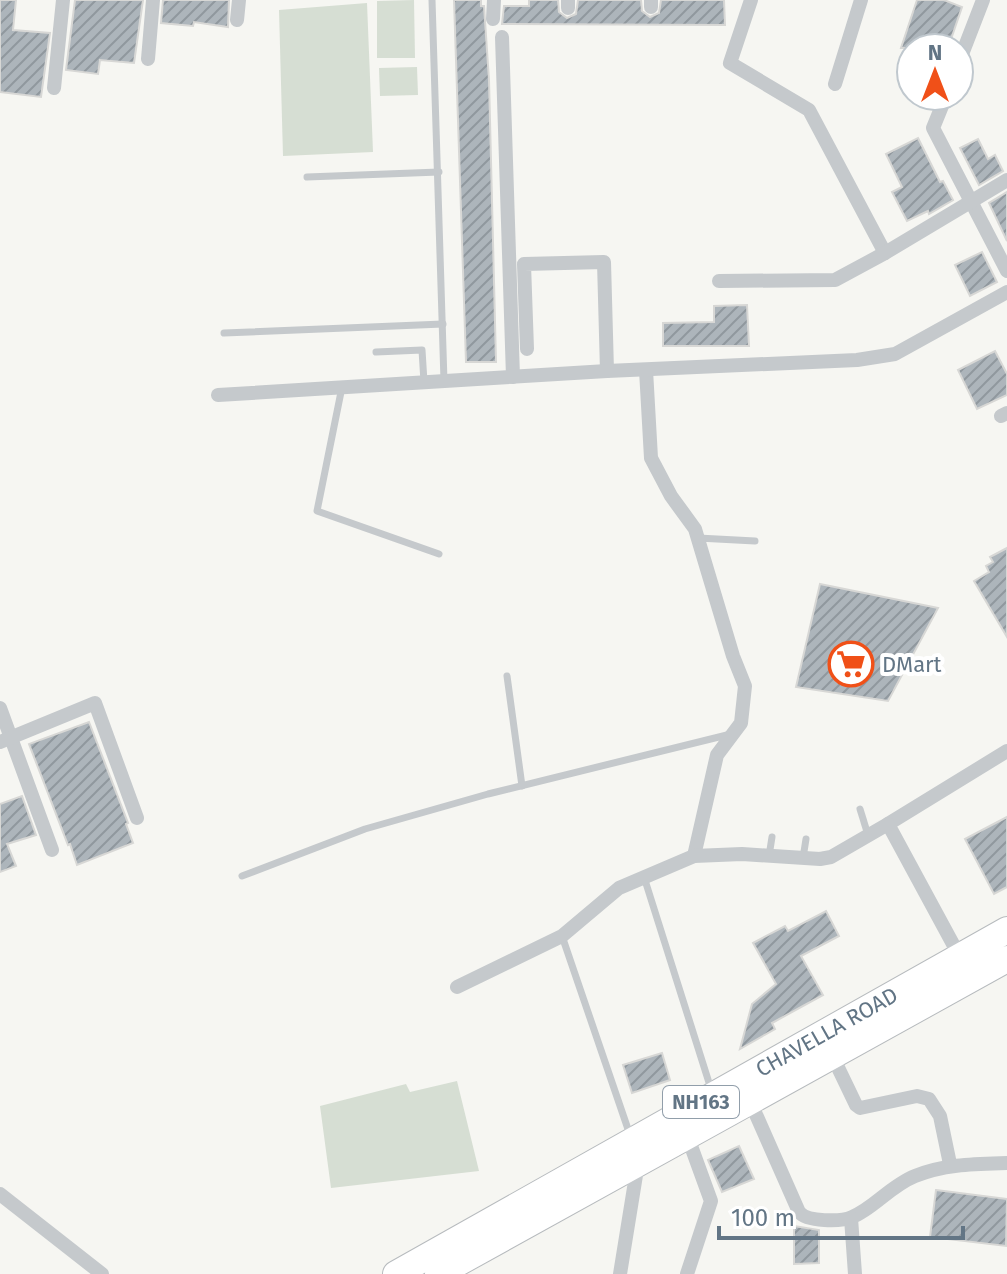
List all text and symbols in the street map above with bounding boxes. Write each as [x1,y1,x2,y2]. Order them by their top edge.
north arrow [895,32,975,112]
text: N [928,39,942,66]
supermarket icon: DMart [827,640,875,688]
place label: DMart [882,651,942,678]
street label: CHAVELLA ROAD [751,981,903,1083]
road number: NH163 [663,1086,739,1118]
scale bar [719,1190,963,1240]
text: 100 m [731,1204,795,1232]

